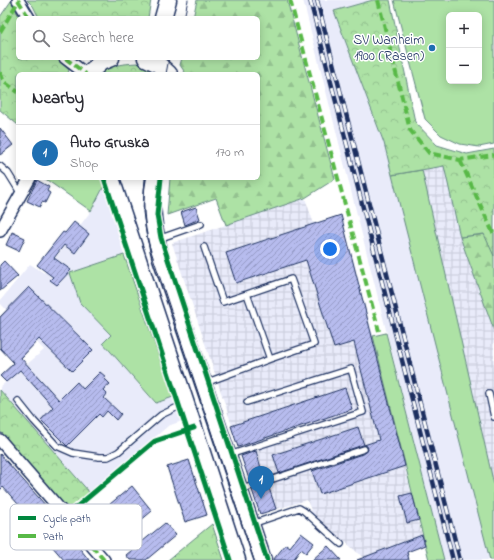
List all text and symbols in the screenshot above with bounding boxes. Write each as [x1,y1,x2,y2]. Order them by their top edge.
map controls [446,12,482,84]
button: + [446,12,482,48]
search box [16,16,260,60]
icon: search [30,27,52,49]
text: Search here [62,27,134,49]
place label: SV Wanheim 1900 (Rasen) [353,30,424,67]
marker: SV Wanheim 1900 (Rasen) [427,43,437,53]
button: − [446,48,482,84]
text: Nearby [32,86,84,111]
text: Auto Gruska [70,132,149,154]
text: 1 [43,143,47,162]
text: 170 m [216,143,244,162]
text: Shop [70,154,98,173]
your location [320,239,340,259]
pin: 1 [248,466,274,499]
legend [10,504,142,550]
text: Cycle path [43,511,91,528]
text: Path [43,529,64,545]

